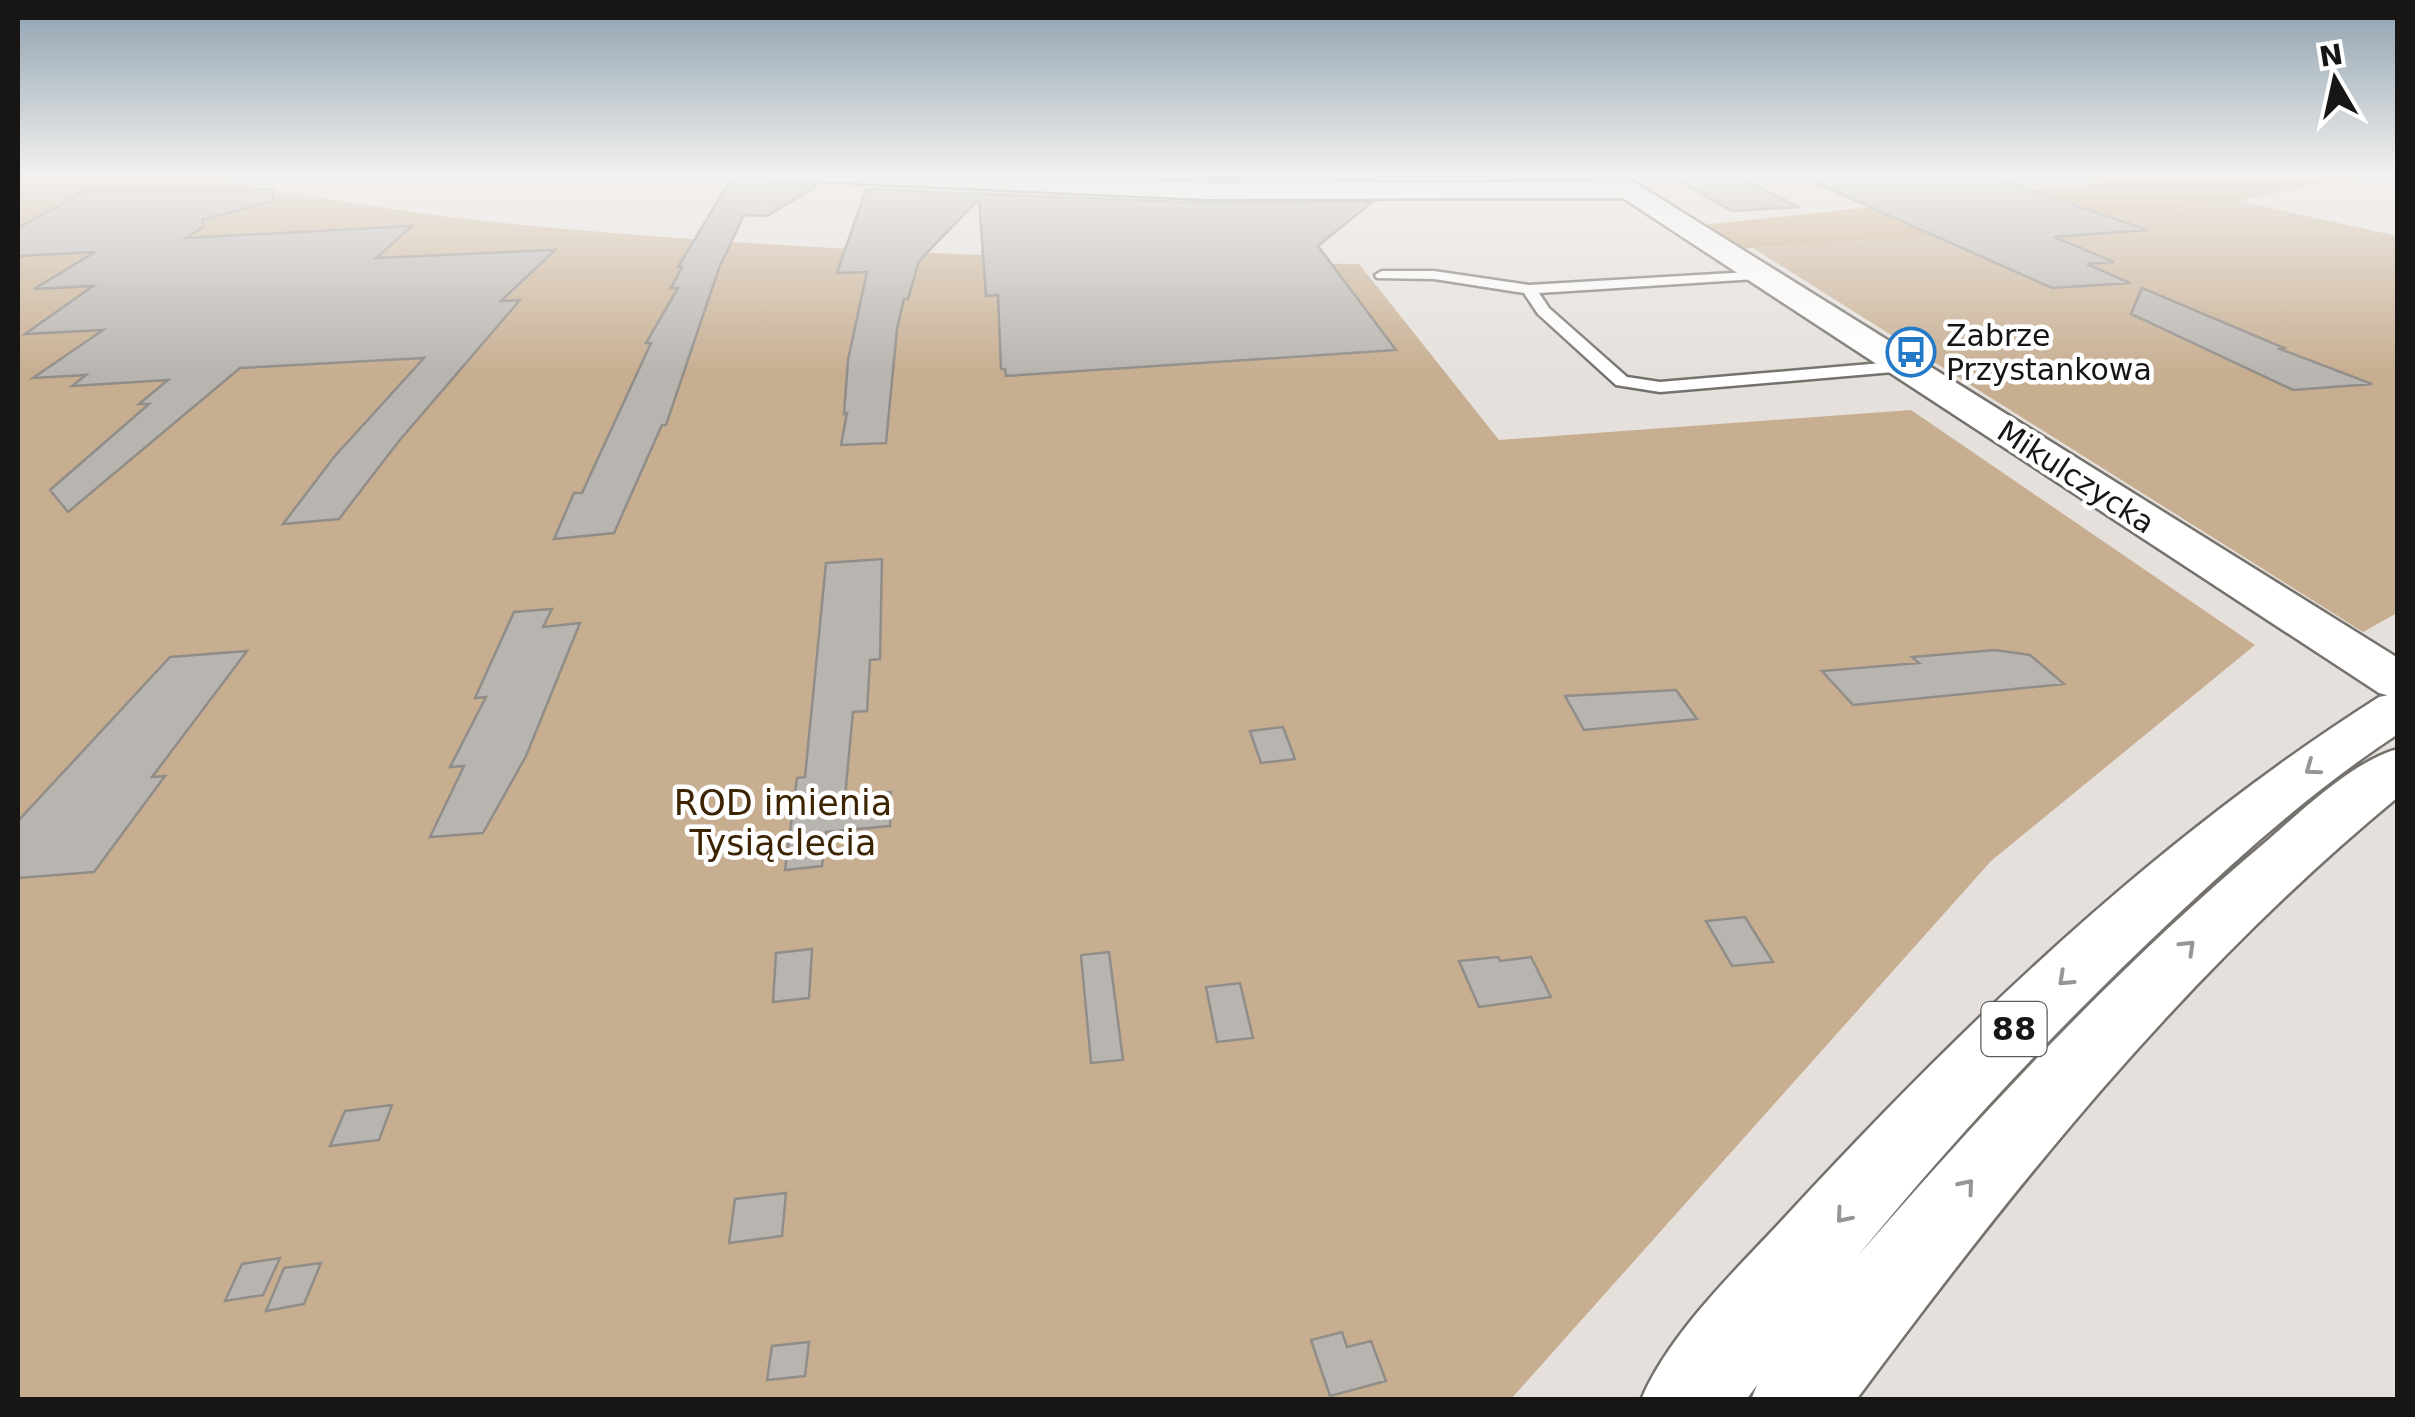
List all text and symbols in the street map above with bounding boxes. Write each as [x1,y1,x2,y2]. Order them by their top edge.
north arrow [2285,30,2385,130]
text: N [2317,38,2345,74]
place label: Zabrze Przystankowa [1946,318,2152,387]
bus stop icon: Zabrze Przystankowa [1885,326,1937,378]
street label: Mikulczycka [1991,413,2161,541]
one-way arrow [2305,757,2323,774]
park label: ROD imienia Tysiąclecia [674,783,892,863]
one-way arrow [2176,941,2194,959]
one-way arrow [2058,967,2077,985]
road number: 88 [1982,1002,2046,1056]
one-way arrow [1955,1179,1973,1197]
one-way arrow [1836,1204,1854,1223]

